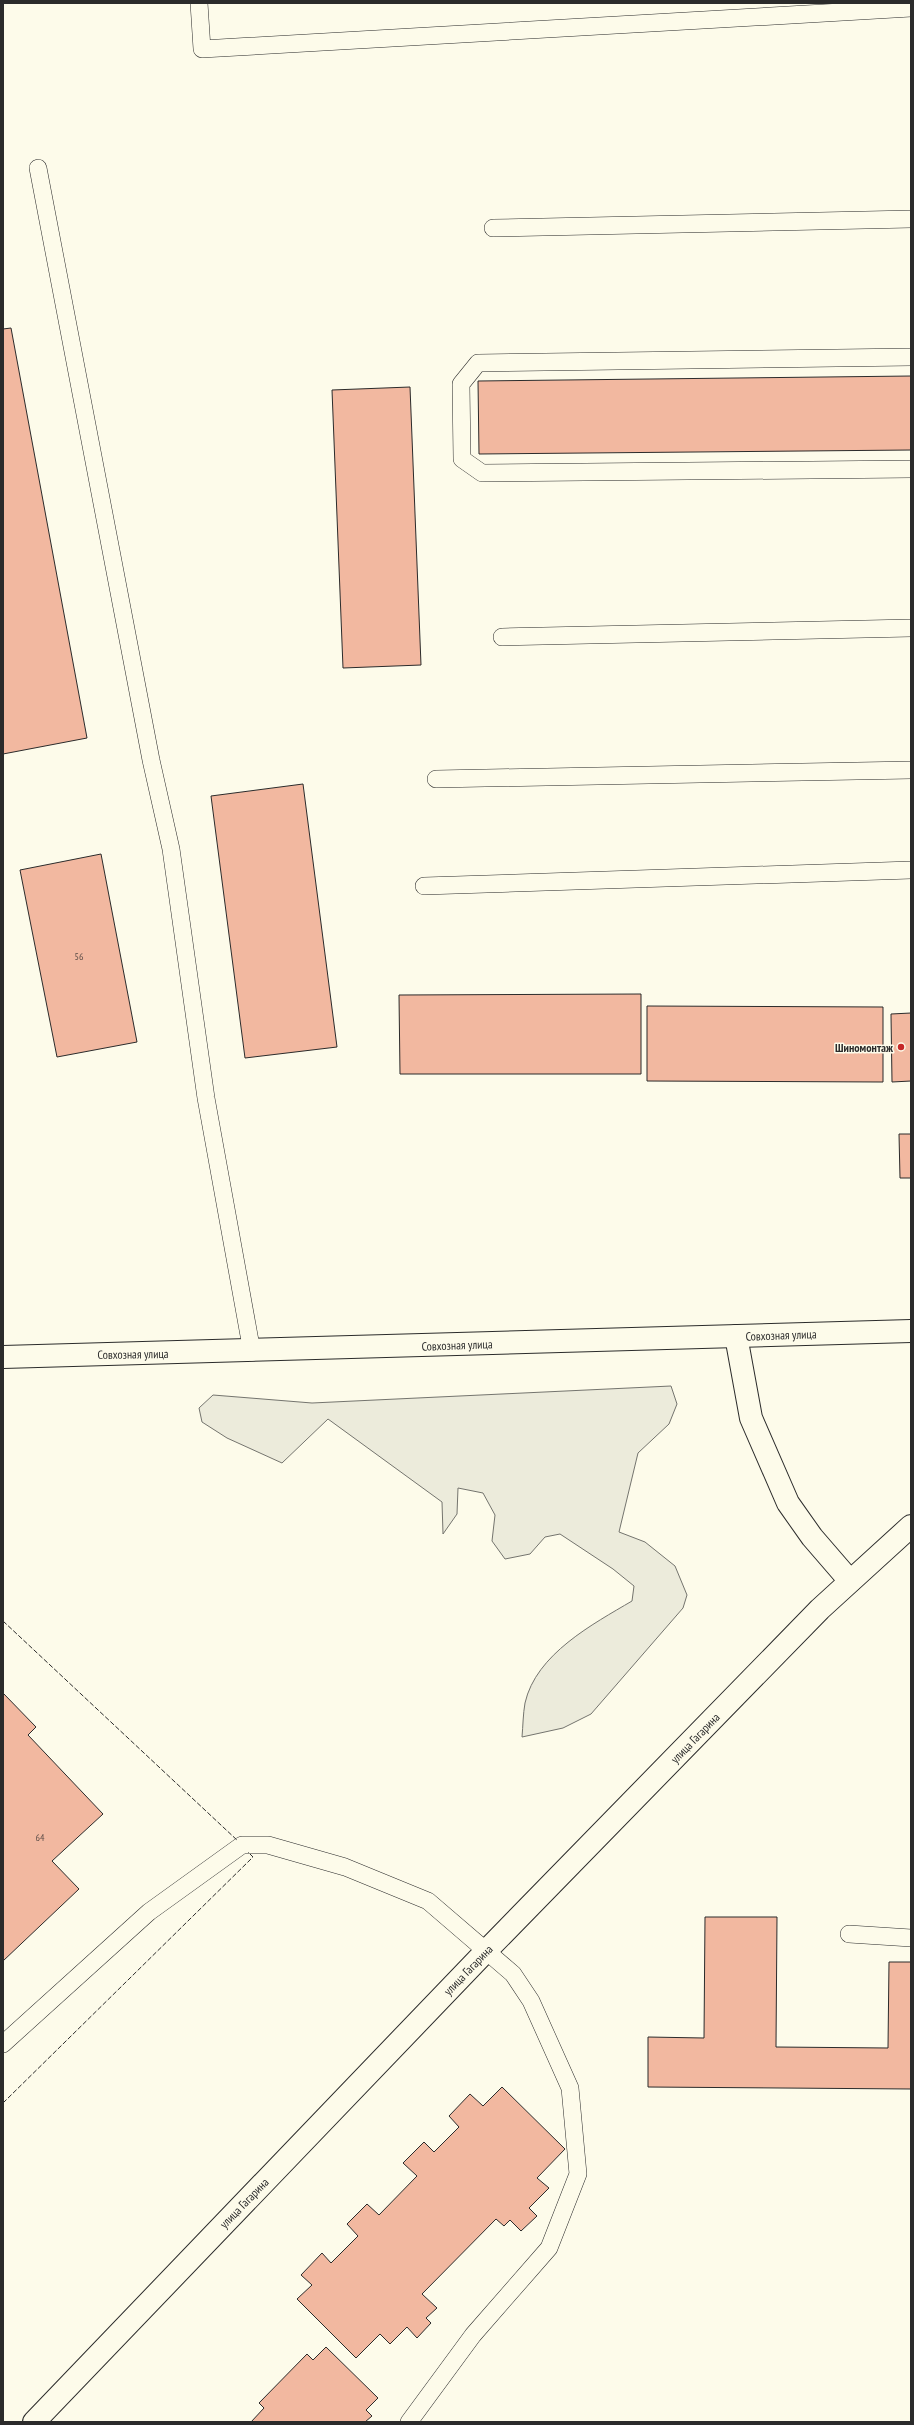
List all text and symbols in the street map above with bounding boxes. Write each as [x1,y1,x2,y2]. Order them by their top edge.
house number: 56 [75,950,84,963]
place label: Шиномонтаж [835,1040,894,1055]
marker: Шиномонтаж [896,1042,906,1052]
street label: Совхозная улица [745,1326,817,1344]
street label: Совхозная улица [421,1336,493,1354]
street label: Совхозная улица [97,1346,169,1362]
street label: улица Гагарина [667,1710,723,1766]
house number: 64 [36,1831,45,1844]
street label: улица Гагарина [440,1942,496,1998]
street label: улица Гагарина [216,2175,272,2231]

